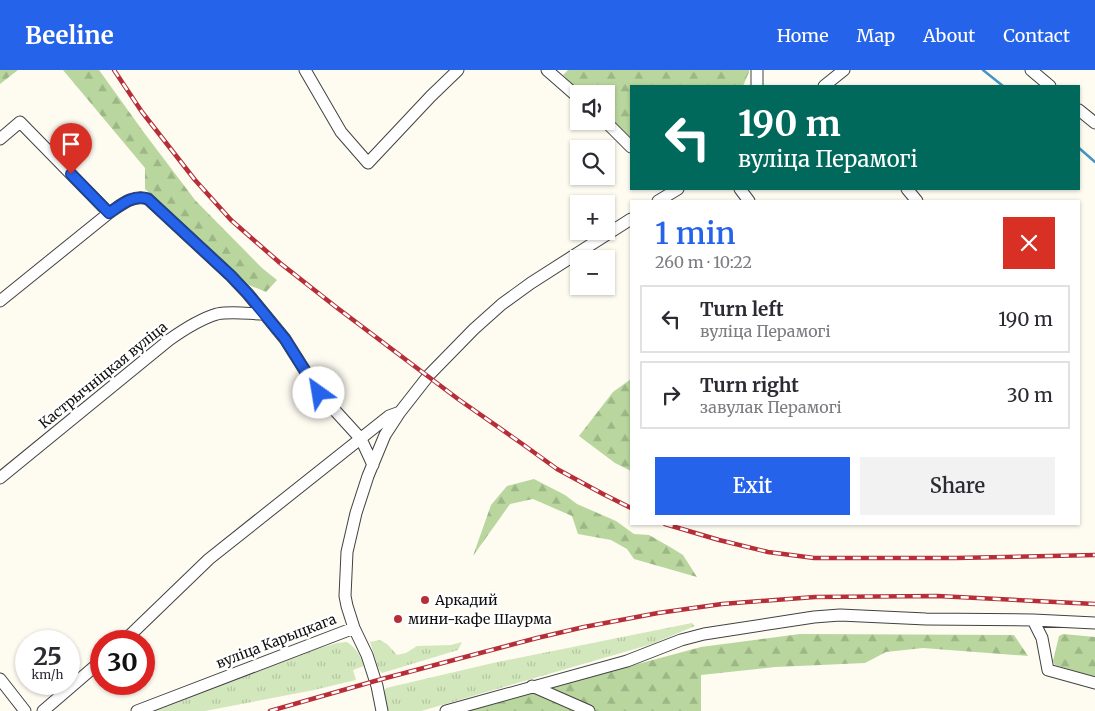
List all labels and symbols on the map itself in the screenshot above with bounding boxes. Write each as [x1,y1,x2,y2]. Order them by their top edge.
pin [50,123,92,174]
street label: Кастрычніцкая вуліца [35,317,171,432]
position arrow [292,366,344,418]
place label: Аркадий [434,591,498,609]
marker: Аркадий [419,594,431,606]
street label: вуліца Карыцкага [213,610,339,672]
place label: мини-кафе Шаурма [408,610,552,628]
marker: мини-кафе Шаурма [392,613,404,625]
speed limit sign: 30 [90,630,155,695]

